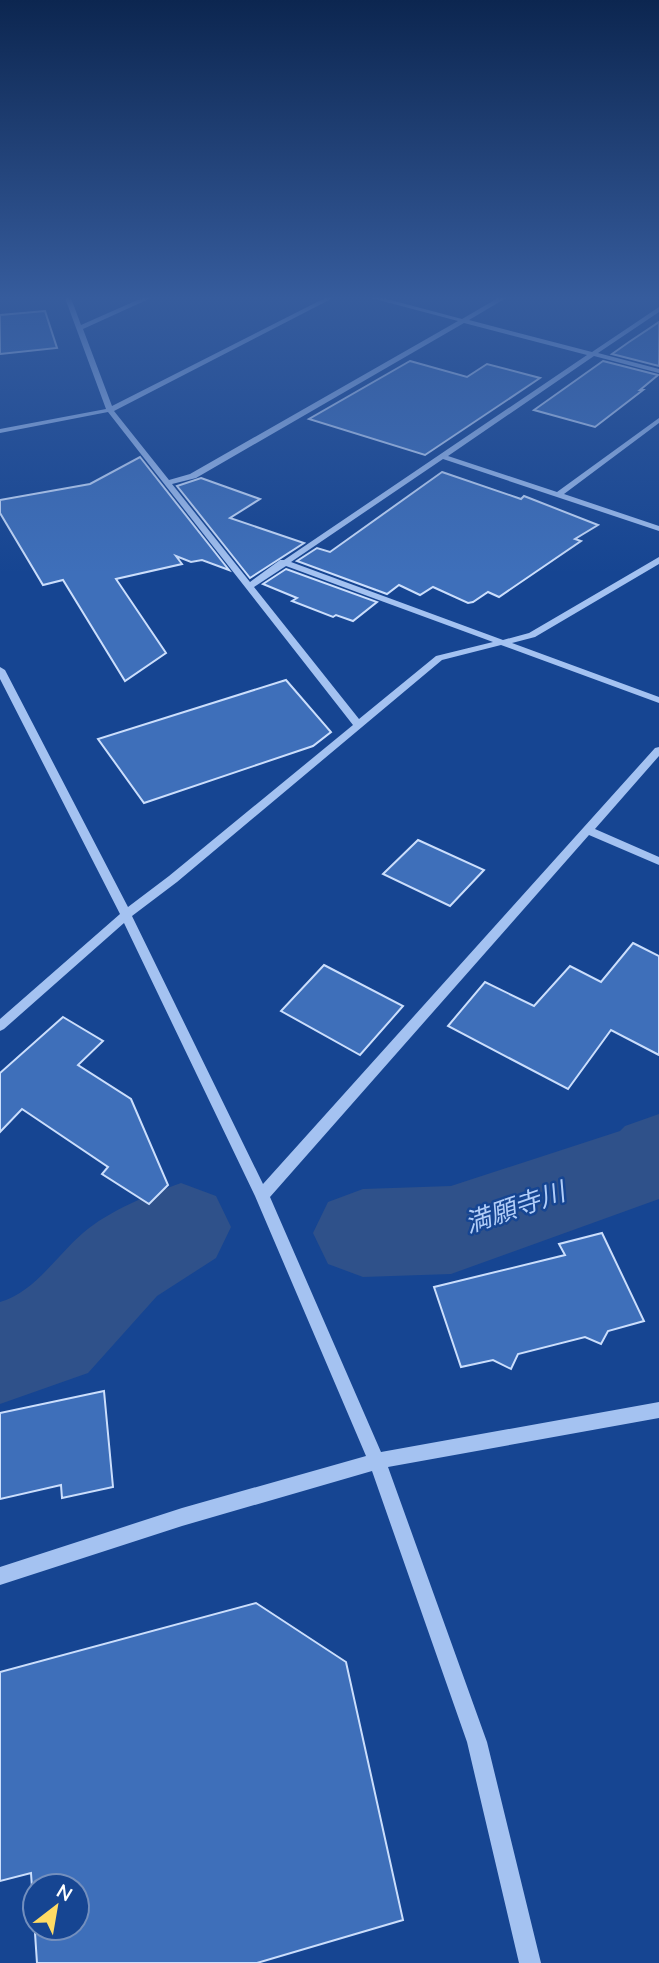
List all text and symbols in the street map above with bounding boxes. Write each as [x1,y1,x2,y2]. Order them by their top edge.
water label: 満願寺川 [460,1174,573,1241]
north arrow [21,1872,91,1942]
text: N [51,1878,77,1908]

